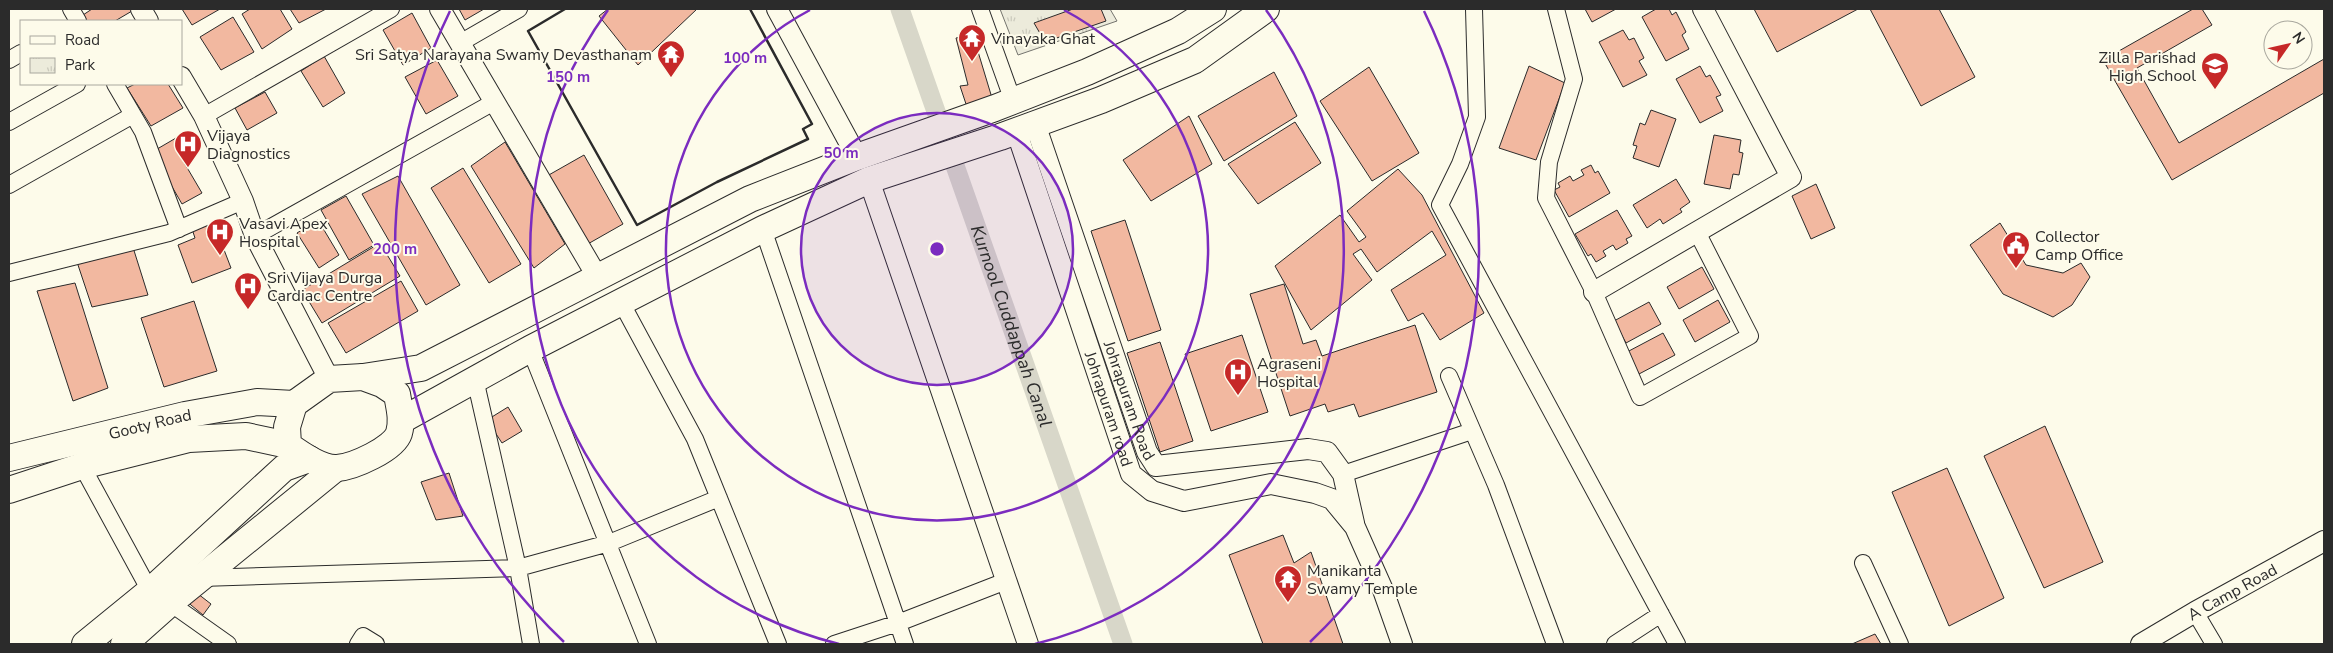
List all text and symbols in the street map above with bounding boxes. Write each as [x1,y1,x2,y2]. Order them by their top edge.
legend [20,20,182,85]
north arrow [2263,20,2313,70]
temple icon: Vinayaka Ghat [957,23,987,62]
place label: Vinayaka Ghat [990,28,1095,50]
text: N [2288,28,2309,48]
text: Road [65,30,100,50]
temple icon: Sri Satya Narayana Swamy Devasthanam [656,39,686,78]
place label: Sri Satya Narayana Swamy Devasthanam [355,44,652,66]
place label: Zilla Parishad High School [2099,47,2196,87]
text: 100 m [723,48,767,68]
school or university icon: Zilla Parishad High School [2200,51,2230,90]
text: Park [65,55,95,75]
text: 150 m [546,67,590,87]
place label: Vijaya Diagnostics [206,125,290,165]
hospital icon: Vijaya Diagnostics [173,129,203,168]
text: 50 m [823,143,859,163]
place label: Vasavi Apex Hospital [238,213,328,253]
hospital icon: Vasavi Apex Hospital [205,217,235,256]
water label: Kurnool Cuddappah Canal [965,222,1058,430]
place label: Collector Camp Office [2035,226,2123,266]
public building icon: Collector Camp Office [2001,230,2031,269]
text: 200 m [373,239,417,259]
centre of rings [928,240,946,258]
place label: Sri Vijaya Durga Cardiac Centre [267,267,382,307]
hospital icon: Sri Vijaya Durga Cardiac Centre [233,271,263,310]
street label: Johrapuram Road [1098,337,1160,465]
street label: Johrapuram road [1078,348,1138,470]
place label: Agraseni Hospital [1257,353,1321,393]
hospital icon: Agraseni Hospital [1223,357,1253,396]
street label: Gooty Road [106,404,193,445]
street label: A Camp Road [2184,559,2281,626]
place label: Manikanta Swamy Temple [1307,560,1418,600]
temple icon: Manikanta Swamy Temple [1273,564,1303,603]

